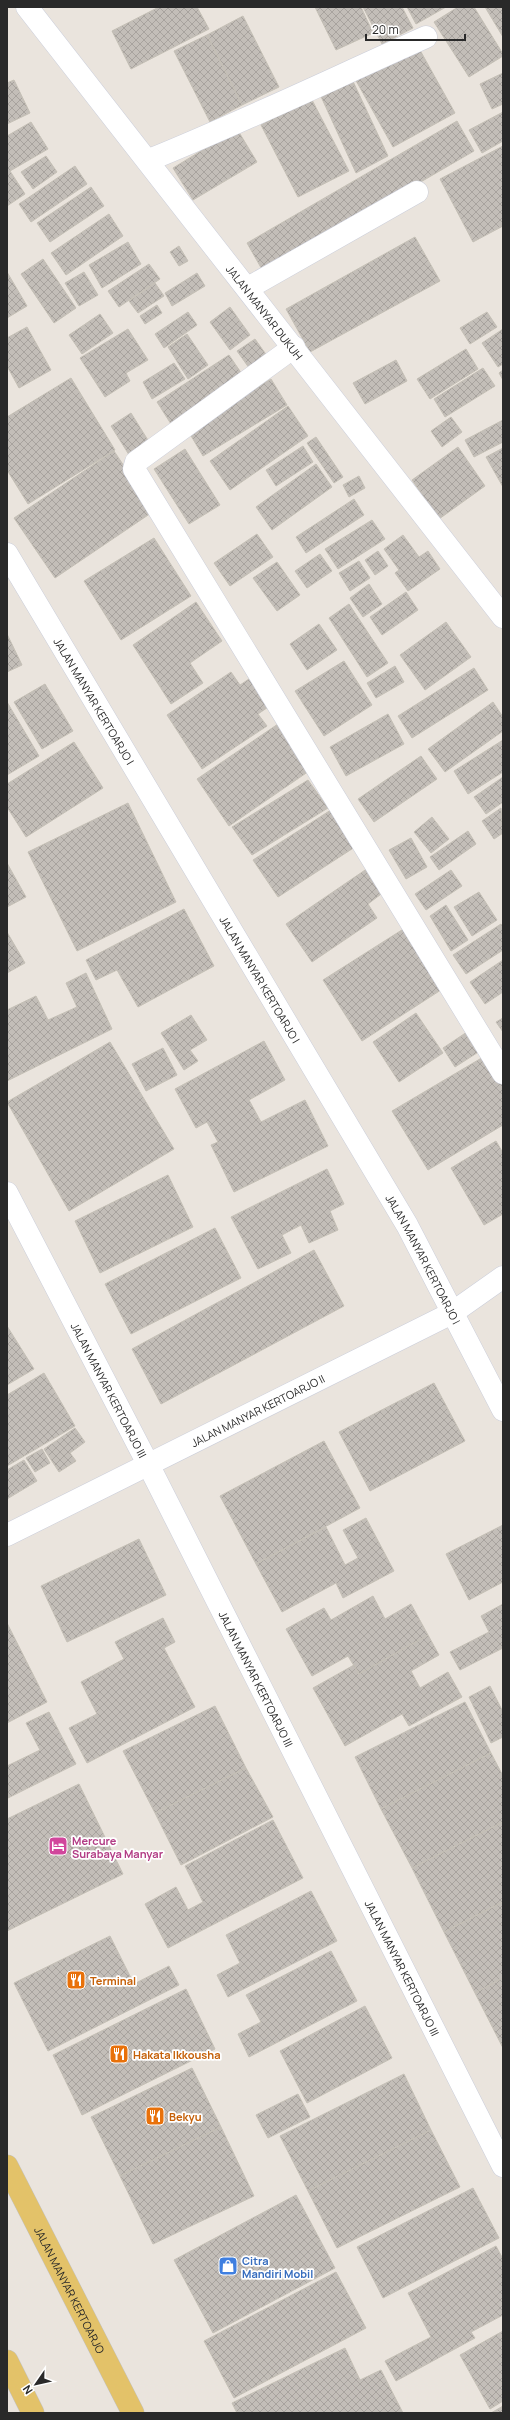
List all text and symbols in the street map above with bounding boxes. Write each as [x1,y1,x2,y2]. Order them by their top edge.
scale bar [366,16,465,42]
text: 20 m [372,21,399,38]
street label: JALAN MANYAR DUKUH [223,262,307,363]
street label: JALAN MANYAR KERTOARJO I [51,635,138,767]
street label: JALAN MANYAR KERTOARJO I [217,913,304,1045]
street label: JALAN MANYAR KERTOARJO I [383,1191,465,1326]
street label: JALAN MANYAR KERTOARJO III [68,1320,151,1460]
street label: JALAN MANYAR KERTOARJO II [188,1370,327,1450]
street label: JALAN MANYAR KERTOARJO III [216,1608,297,1749]
place label: Mercure Surabaya Manyar [72,1833,164,1861]
hotel icon: Mercure Surabaya Manyar [47,1835,69,1857]
street label: JALAN MANYAR KERTOARJO III [362,1897,443,2038]
restaurant icon: Terminal [65,1969,87,1991]
place label: Terminal [90,1973,136,1988]
restaurant icon: Hakata Ikkousha [108,2043,130,2065]
place label: Hakata Ikkousha [133,2047,221,2062]
restaurant icon: Bekyu [144,2105,166,2127]
place label: Bekyu [169,2109,202,2124]
street label: JALAN MANYAR KERTOARJO [32,2224,109,2356]
place label: Citra Mandiri Mobil [242,2253,313,2281]
shop icon: Citra Mandiri Mobil [217,2255,239,2277]
north arrow [16,2364,56,2404]
text: N [19,2382,36,2397]

